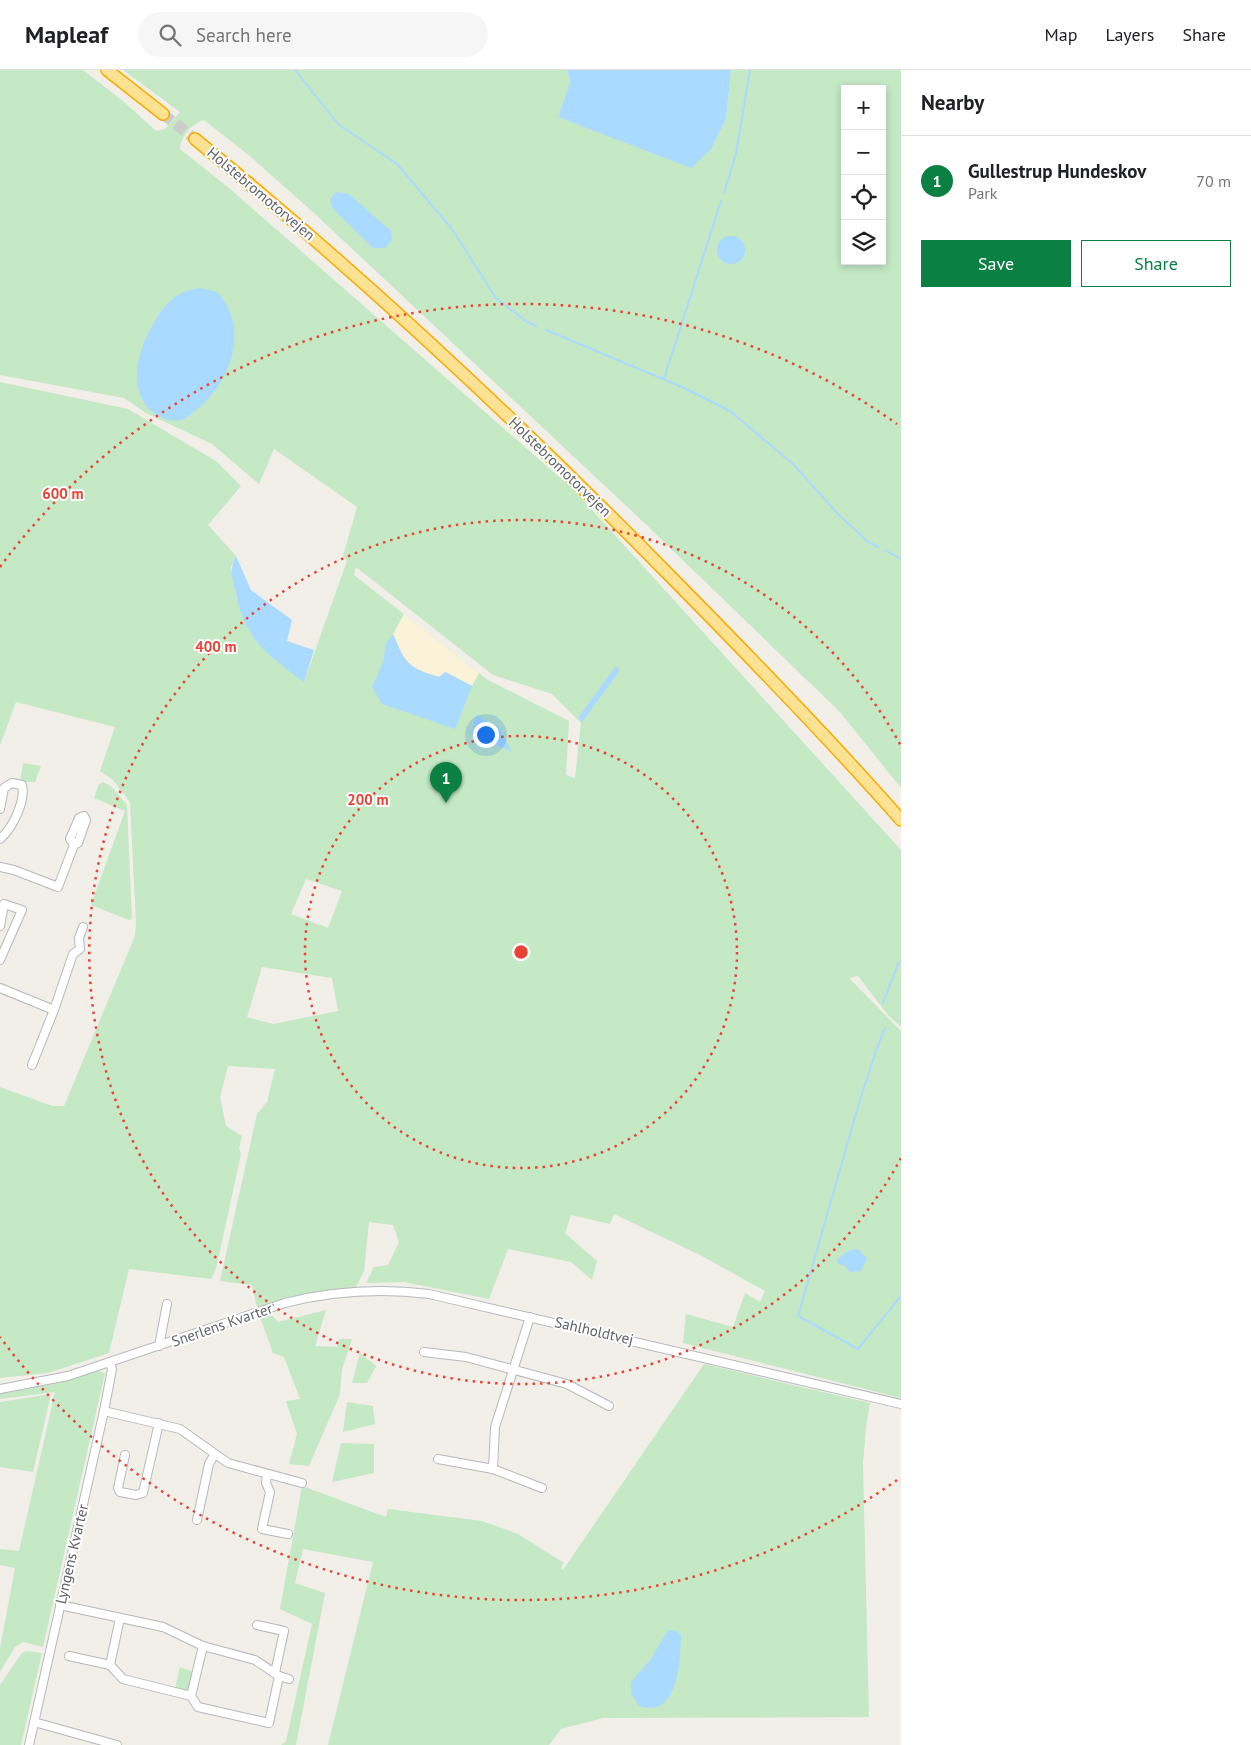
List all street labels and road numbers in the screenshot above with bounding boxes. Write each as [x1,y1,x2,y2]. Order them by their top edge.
street label: Holstebromotorvejen [203,143,319,244]
street label: Holstebromotorvejen [505,413,616,521]
street label: Snerlens Kvarter [169,1298,275,1351]
street label: Sahlholdtvej [553,1312,635,1349]
street label: Lyngens Kvarter [51,1502,92,1606]

